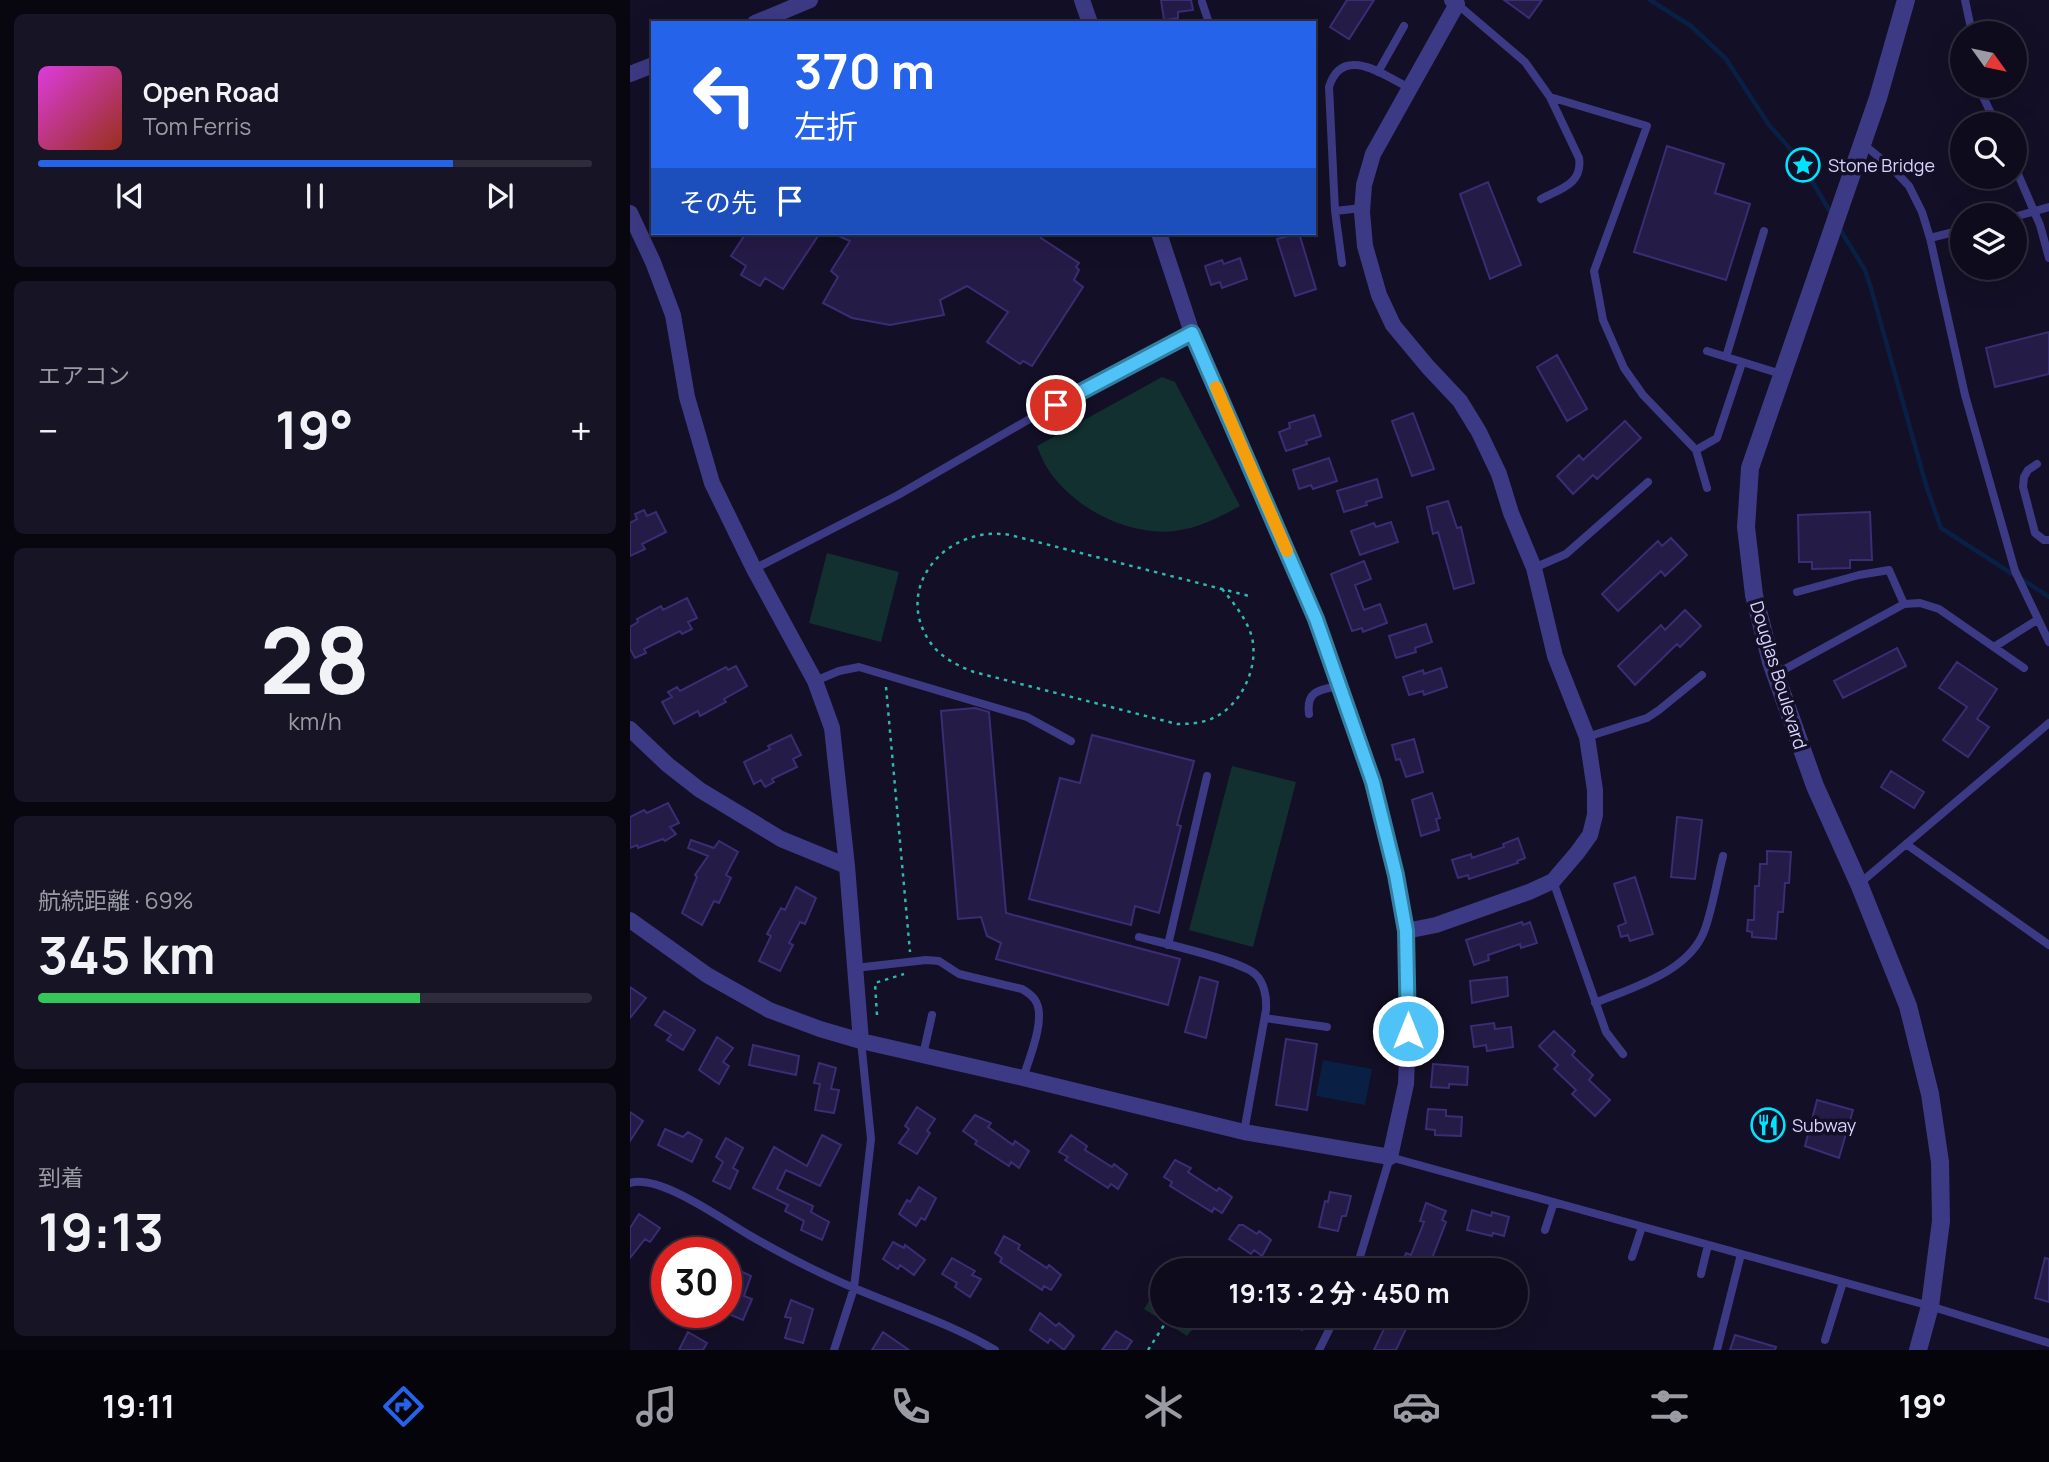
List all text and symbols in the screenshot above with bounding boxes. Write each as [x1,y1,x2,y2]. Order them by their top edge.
north arrow [1950,21,2026,98]
map controls [1950,21,2027,280]
text: 370 m [794,37,935,104]
icon: left [679,49,770,140]
text: Open Road [143,74,279,110]
text: 左折 [794,104,858,148]
text: Tom Ferris [143,110,251,142]
button: search [1950,112,2027,189]
place icon: Stone Bridge [1784,146,1822,184]
place label: Stone Bridge [1828,153,1935,177]
icon: previous [111,177,149,215]
icon: pause [296,177,334,215]
icon: next [481,177,519,215]
icon: arrive [771,182,809,220]
text: その先 [679,184,757,220]
button: layers [1950,203,2027,280]
text: エアコン [38,359,130,391]
pin [1026,375,1086,435]
icon: arrive [1037,386,1075,424]
text: 19° [275,394,354,465]
text: − [38,404,59,456]
text: + [570,404,592,456]
text: 28 [260,597,370,721]
street label: Douglas Boulevard [1745,598,1813,752]
text: km/h [288,705,342,737]
text: 航続距離 · 69% [38,884,193,916]
text: 345 km [38,919,215,990]
position arrow [1371,994,1445,1068]
restaurant icon: Subway [1749,1106,1787,1144]
place label: Subway [1792,1113,1857,1137]
text: 到着 [38,1161,84,1193]
text: 19:13 [38,1196,164,1267]
speed limit sign: 30 [651,1237,742,1328]
text: 19:13 · 2 分 · 450 m [1228,1275,1450,1311]
icon: directions [379,1382,428,1431]
icon: music [632,1382,681,1431]
icon: phone [886,1382,935,1431]
icon: climate [1139,1382,1188,1431]
icon: car [1392,1382,1441,1431]
icon: filters [1645,1382,1694,1431]
text: 19:11 [102,1384,175,1428]
text: 19° [1899,1384,1947,1428]

